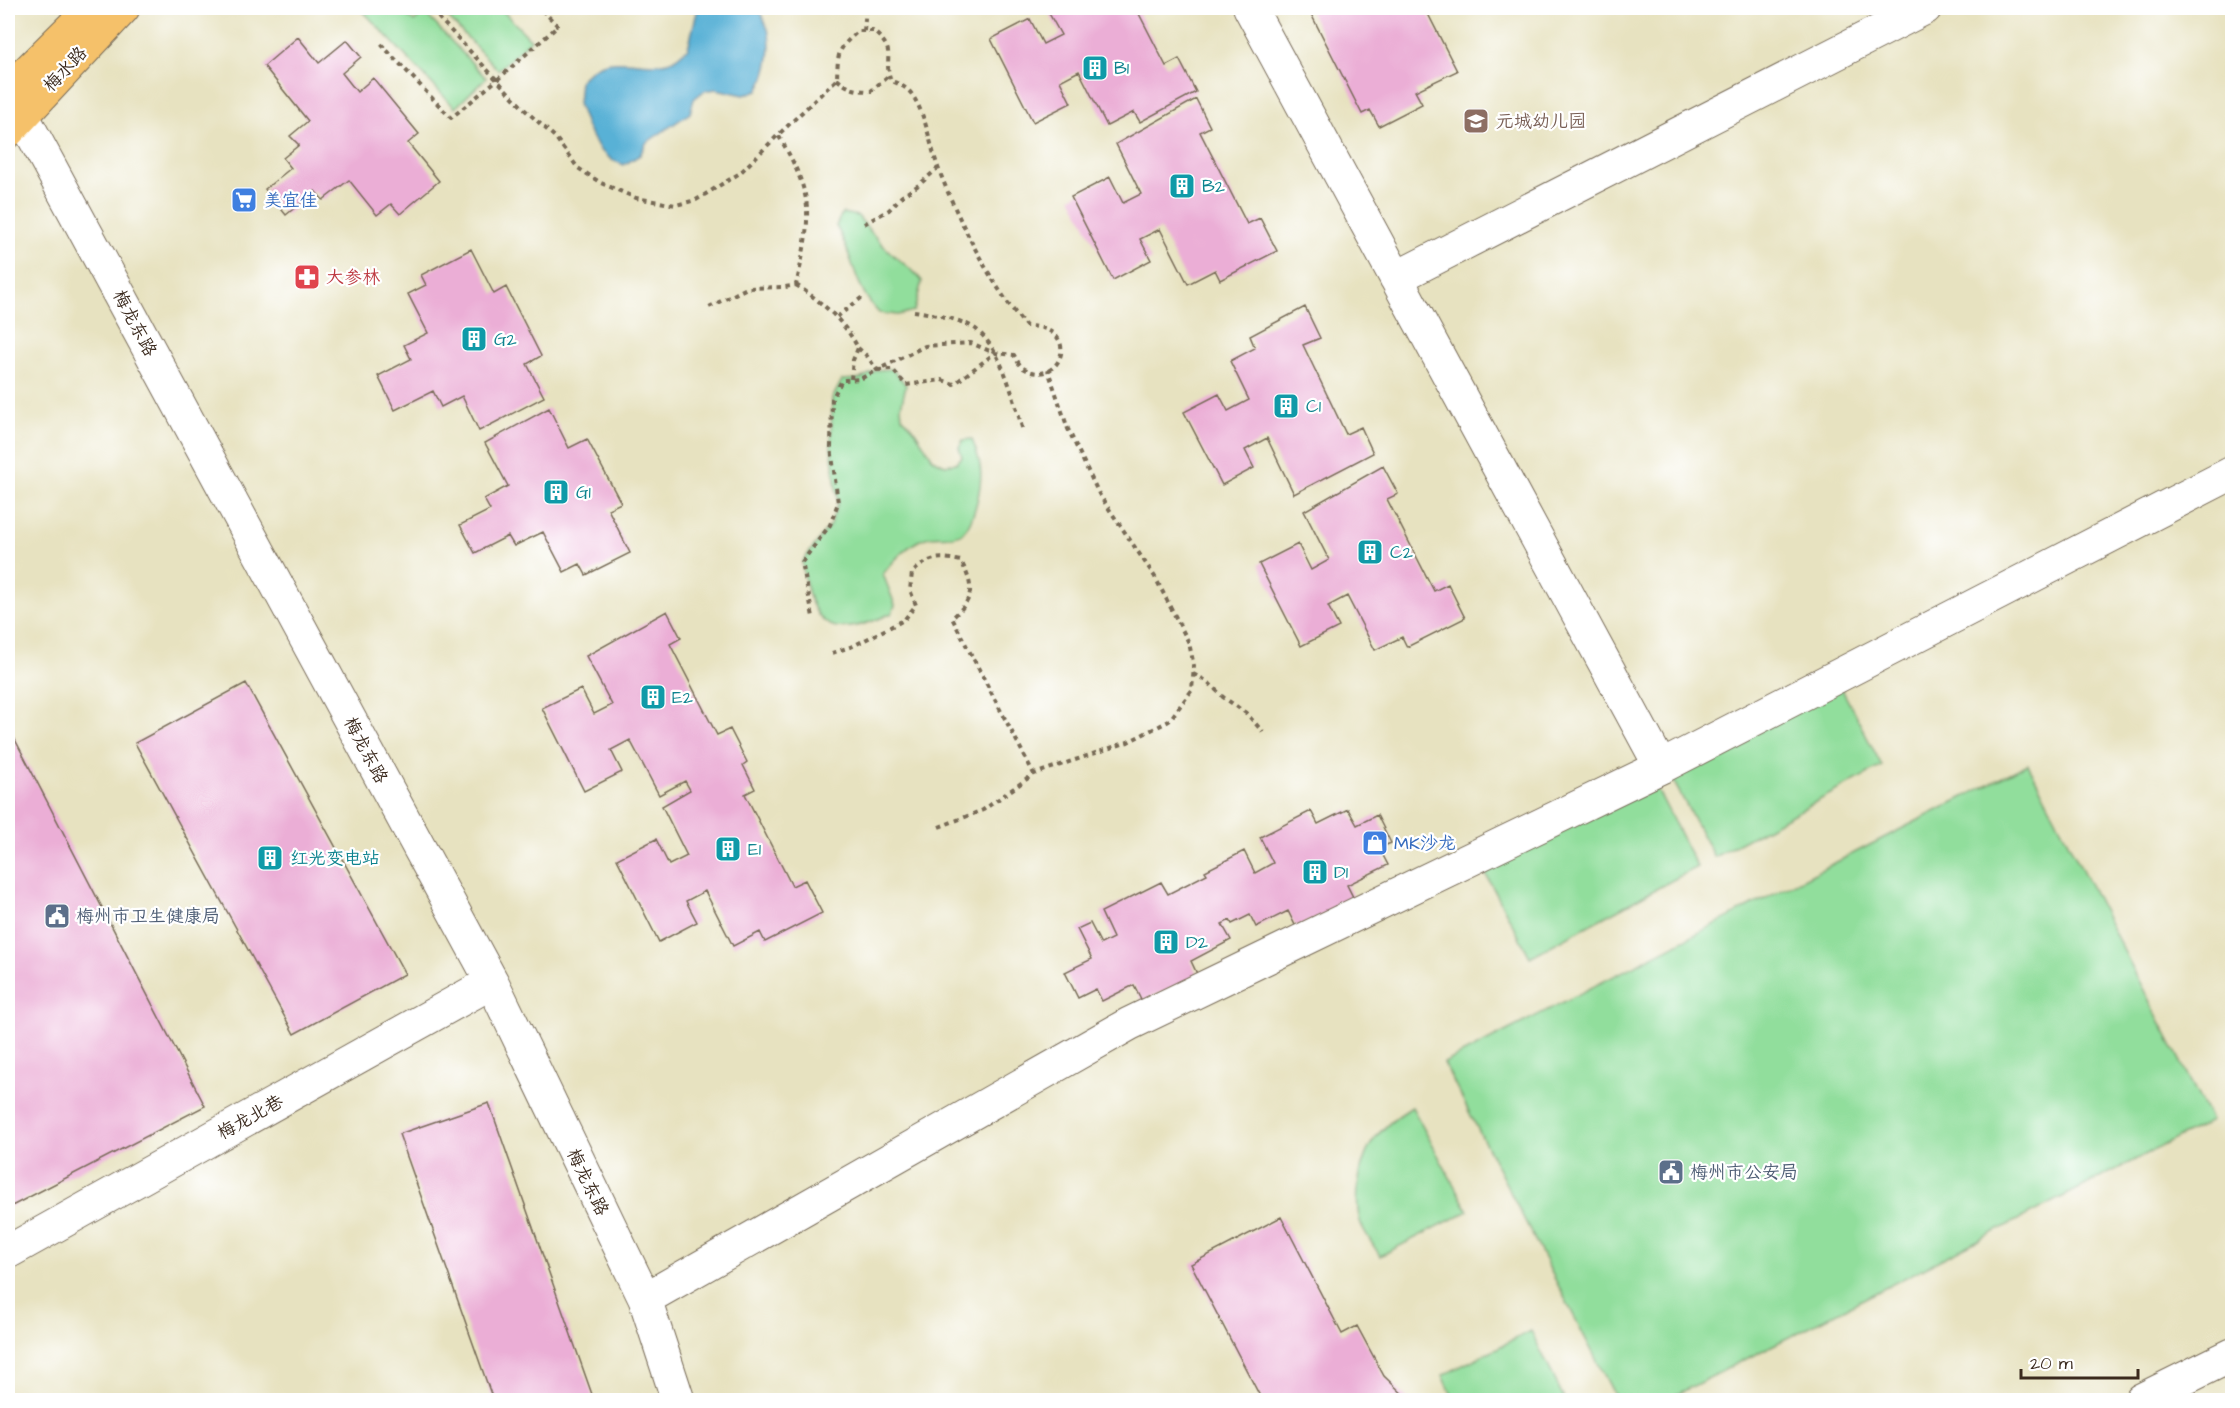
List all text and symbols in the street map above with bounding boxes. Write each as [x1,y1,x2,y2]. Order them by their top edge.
street label: 梅水路 [38,41,93,98]
building icon: B1 [1080,53,1110,83]
place label: B1 [1114,56,1129,81]
school or university icon: 元城幼儿园 [1461,106,1491,136]
place label: 元城幼儿园 [1496,109,1586,134]
building icon: B2 [1167,171,1197,201]
place label: B2 [1202,174,1226,199]
supermarket icon: 美宜佳 [229,185,259,215]
place label: 美宜佳 [264,188,318,213]
pharmacy icon: 大参林 [292,262,322,292]
place label: 大参林 [326,265,380,290]
street label: 梅龙东路 [107,286,162,361]
building icon: G2 [459,324,489,354]
place label: G2 [494,327,517,352]
building icon: C1 [1271,391,1301,421]
place label: C1 [1306,394,1321,419]
building icon: G1 [541,477,571,507]
place label: G1 [576,480,591,505]
building icon: C2 [1355,537,1385,567]
place label: C2 [1390,540,1414,565]
building icon: E2 [638,682,668,712]
place label: E2 [672,685,694,710]
street label: 梅龙东路 [338,713,393,788]
shop icon: MK沙龙 [1360,828,1390,858]
place label: MK沙龙 [1394,831,1456,856]
building icon: E1 [713,834,743,864]
place label: E1 [748,837,761,862]
building icon: 红光变电站 [255,843,285,873]
place label: 红光变电站 [290,846,380,871]
building icon: D1 [1300,857,1330,887]
place label: D1 [1334,860,1348,885]
public building icon: 梅州市卫生健康局 [42,901,72,931]
place label: 梅州市卫生健康局 [76,904,220,929]
building icon: D2 [1151,927,1181,957]
place label: D2 [1186,930,1209,955]
street label: 梅龙北巷 [213,1089,288,1146]
street label: 梅龙东路 [561,1144,615,1220]
public building icon: 梅州市公安局 [1656,1157,1686,1187]
place label: 梅州市公安局 [1690,1160,1798,1185]
scale bar [2021,1342,2138,1380]
text: 20 m [2030,1351,2073,1376]

